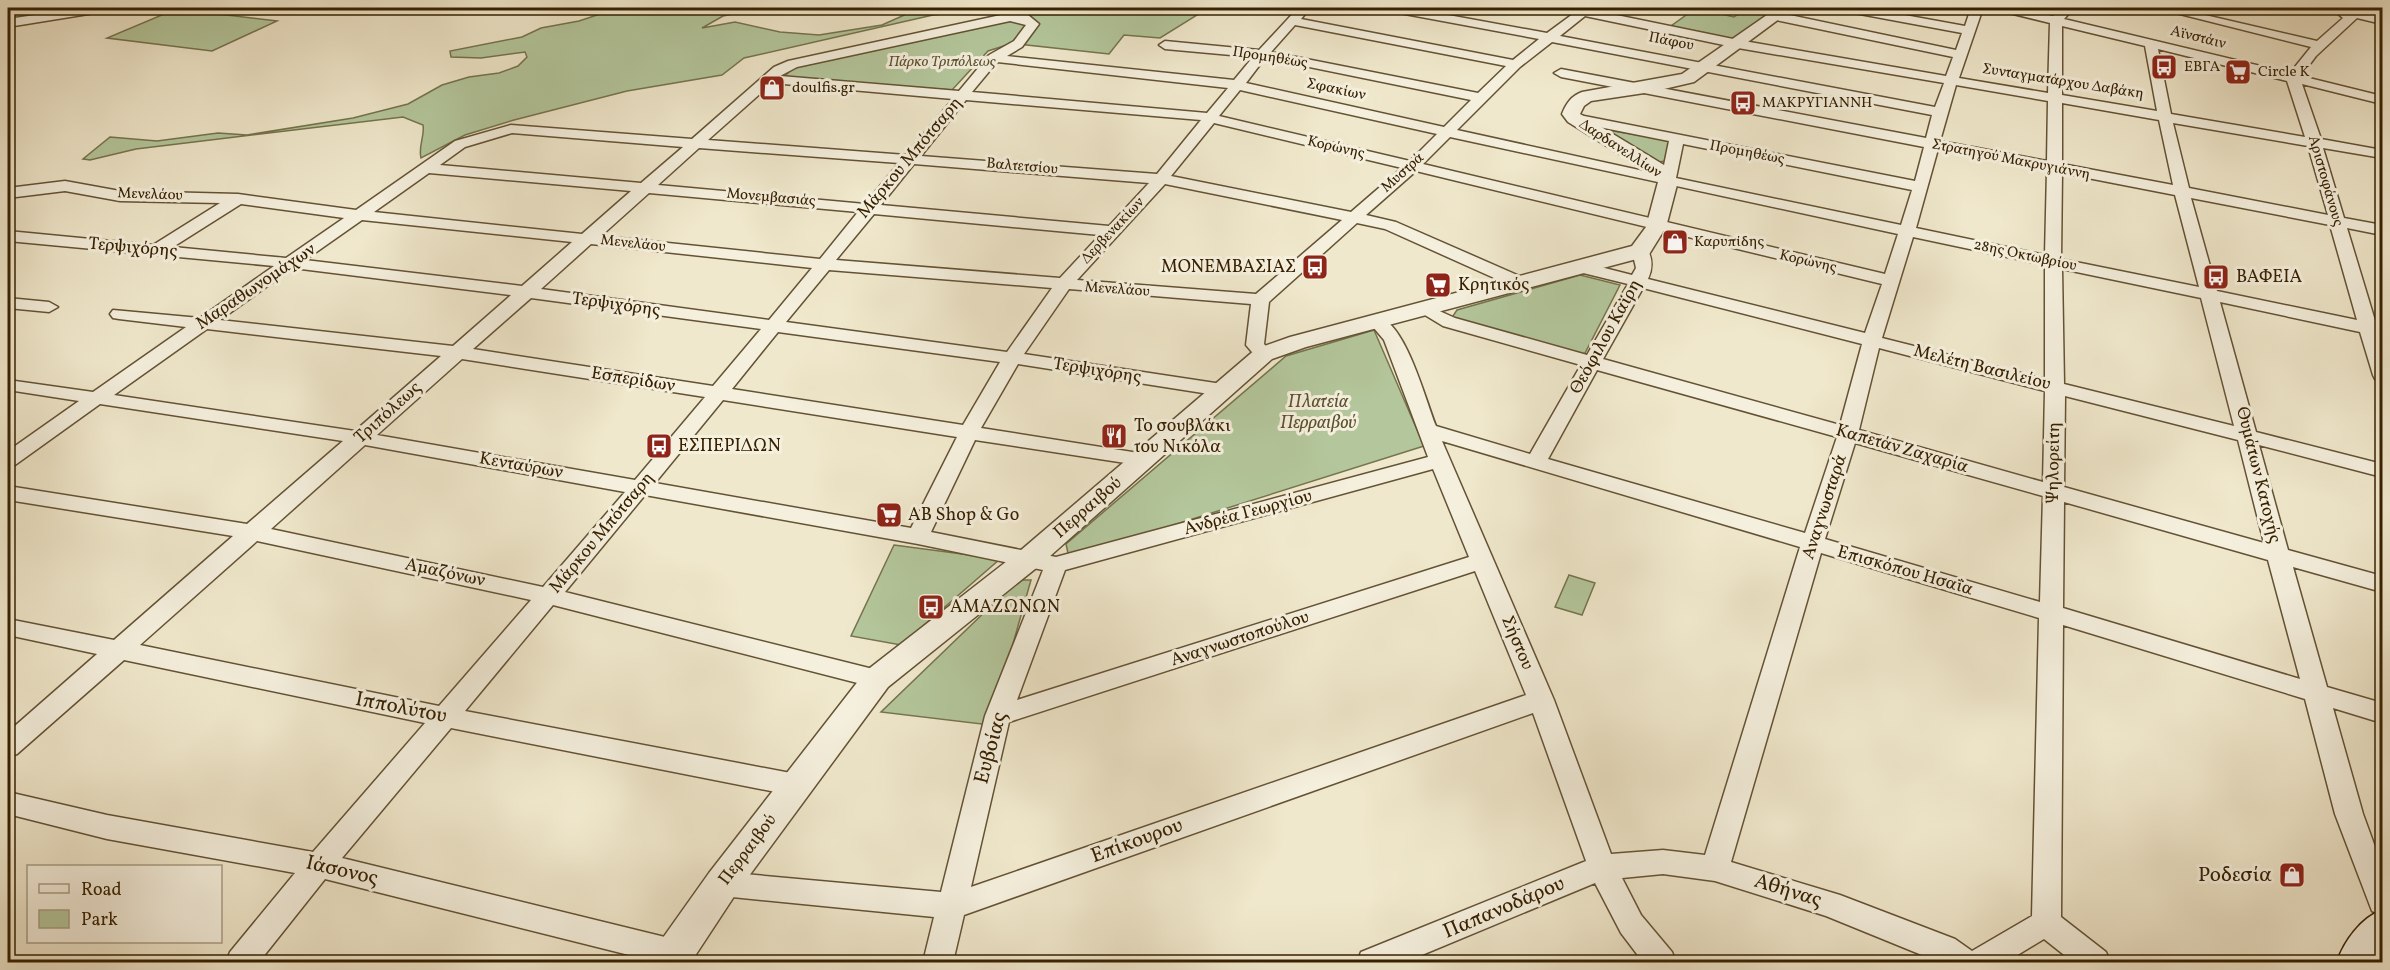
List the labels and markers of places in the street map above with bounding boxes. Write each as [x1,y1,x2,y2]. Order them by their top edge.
bus stop icon: ΕΒΓΑ [2149,52,2179,82]
place label: ΕΒΓΑ [2184,57,2221,78]
supermarket icon: Circle K [2223,57,2253,87]
place label: Circle K [2258,62,2310,83]
shop icon: doulfis.gr [757,73,787,103]
place label: doulfis.gr [792,78,855,99]
bus stop icon: ΜΑΚΡΥΓΙΑΝΝΗ [1728,88,1758,118]
place label: ΜΑΚΡΥΓΙΑΝΝΗ [1762,93,1872,114]
shop icon: Καρυπίδης [1660,227,1690,257]
place label: Καρυπίδης [1694,232,1764,253]
bus stop icon: ΜΟΝΕΜΒΑΣΙΑΣ [1300,252,1330,282]
place label: ΜΟΝΕΜΒΑΣΙΑΣ [1161,255,1296,280]
bus stop icon: ΒΑΦΕΙΑ [2201,262,2231,292]
place label: ΒΑΦΕΙΑ [2236,265,2303,290]
supermarket icon: Κρητικός [1423,270,1453,300]
place label: Κρητικός [1458,273,1529,298]
place label: Το σουβλάκι του Νικόλα [1134,414,1231,460]
restaurant icon: Το σουβλάκι του Νικόλα [1099,421,1129,451]
bus stop icon: ΕΣΠΕΡΙΔΩΝ [644,431,674,461]
place label: ΕΣΠΕΡΙΔΩΝ [678,434,781,459]
supermarket icon: AB Shop & Go [874,500,904,530]
place label: AB Shop & Go [908,503,1019,528]
bus stop icon: ΑΜΑΖΩΝΩΝ [916,592,946,622]
place label: ΑΜΑΖΩΝΩΝ [950,595,1060,620]
shop icon: Ροδεσία [2277,860,2307,890]
place label: Ροδεσία [2198,861,2272,890]

